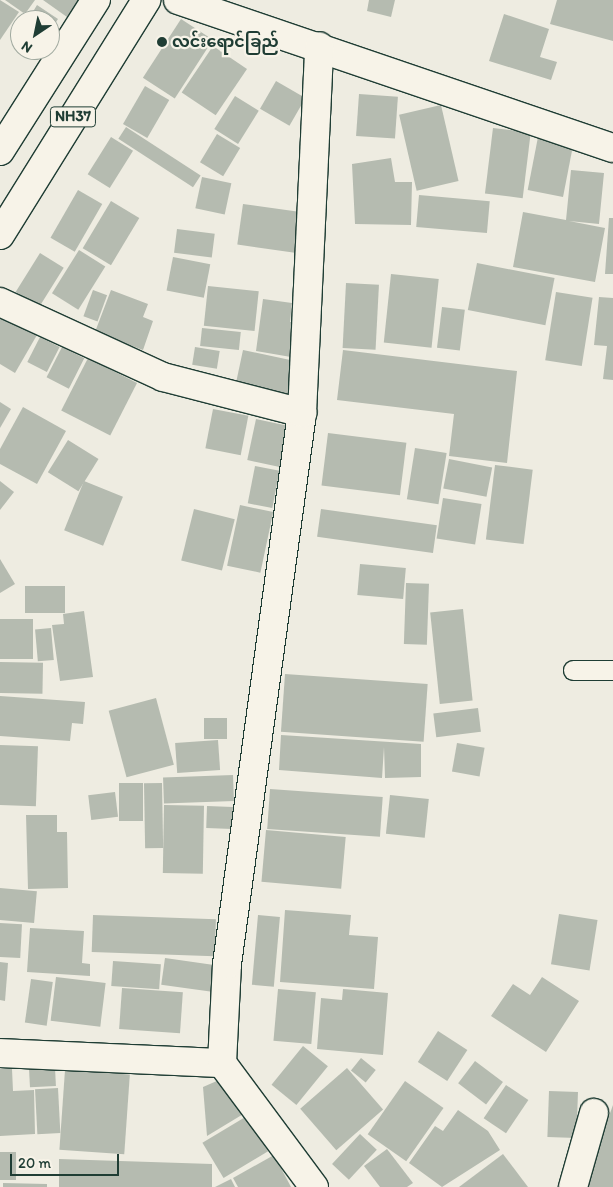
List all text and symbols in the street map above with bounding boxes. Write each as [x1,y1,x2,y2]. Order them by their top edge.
north arrow [10,10,60,60]
place label: လင်းရောင်ခြည် [172,32,279,52]
marker: လင်းရောင်ခြည် [156,36,168,48]
text: N [18,37,36,57]
road number: NH37 [49,104,97,130]
scale bar [12,1144,121,1176]
text: 20 m [18,1154,51,1172]

